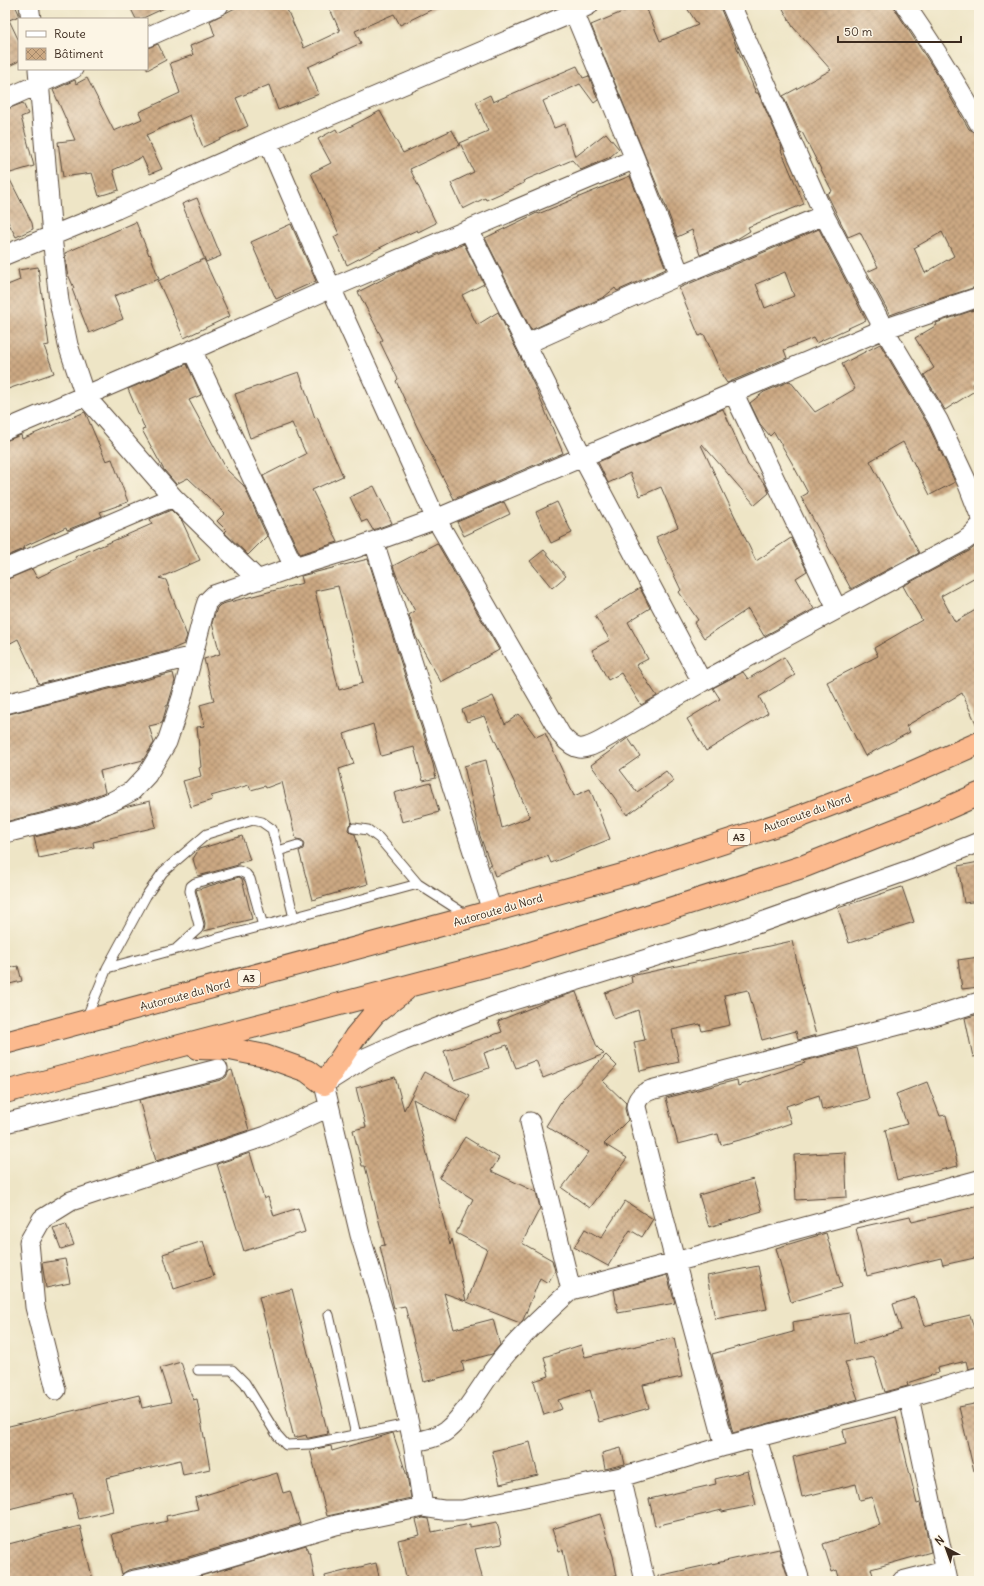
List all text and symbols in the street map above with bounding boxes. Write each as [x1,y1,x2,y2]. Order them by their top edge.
legend [18,18,148,70]
scale bar [838,18,961,44]
text: 50 m [844,24,873,39]
text: Route [54,26,86,41]
text: Bâtiment [54,46,103,61]
street label: Autoroute du Nord [761,790,853,835]
road number: A3 [728,829,750,845]
street label: Autoroute du Nord [452,890,545,929]
road number: A3 [238,970,260,986]
street label: Autoroute du Nord [138,976,232,1014]
north arrow [926,1528,966,1568]
text: N [932,1533,947,1548]

